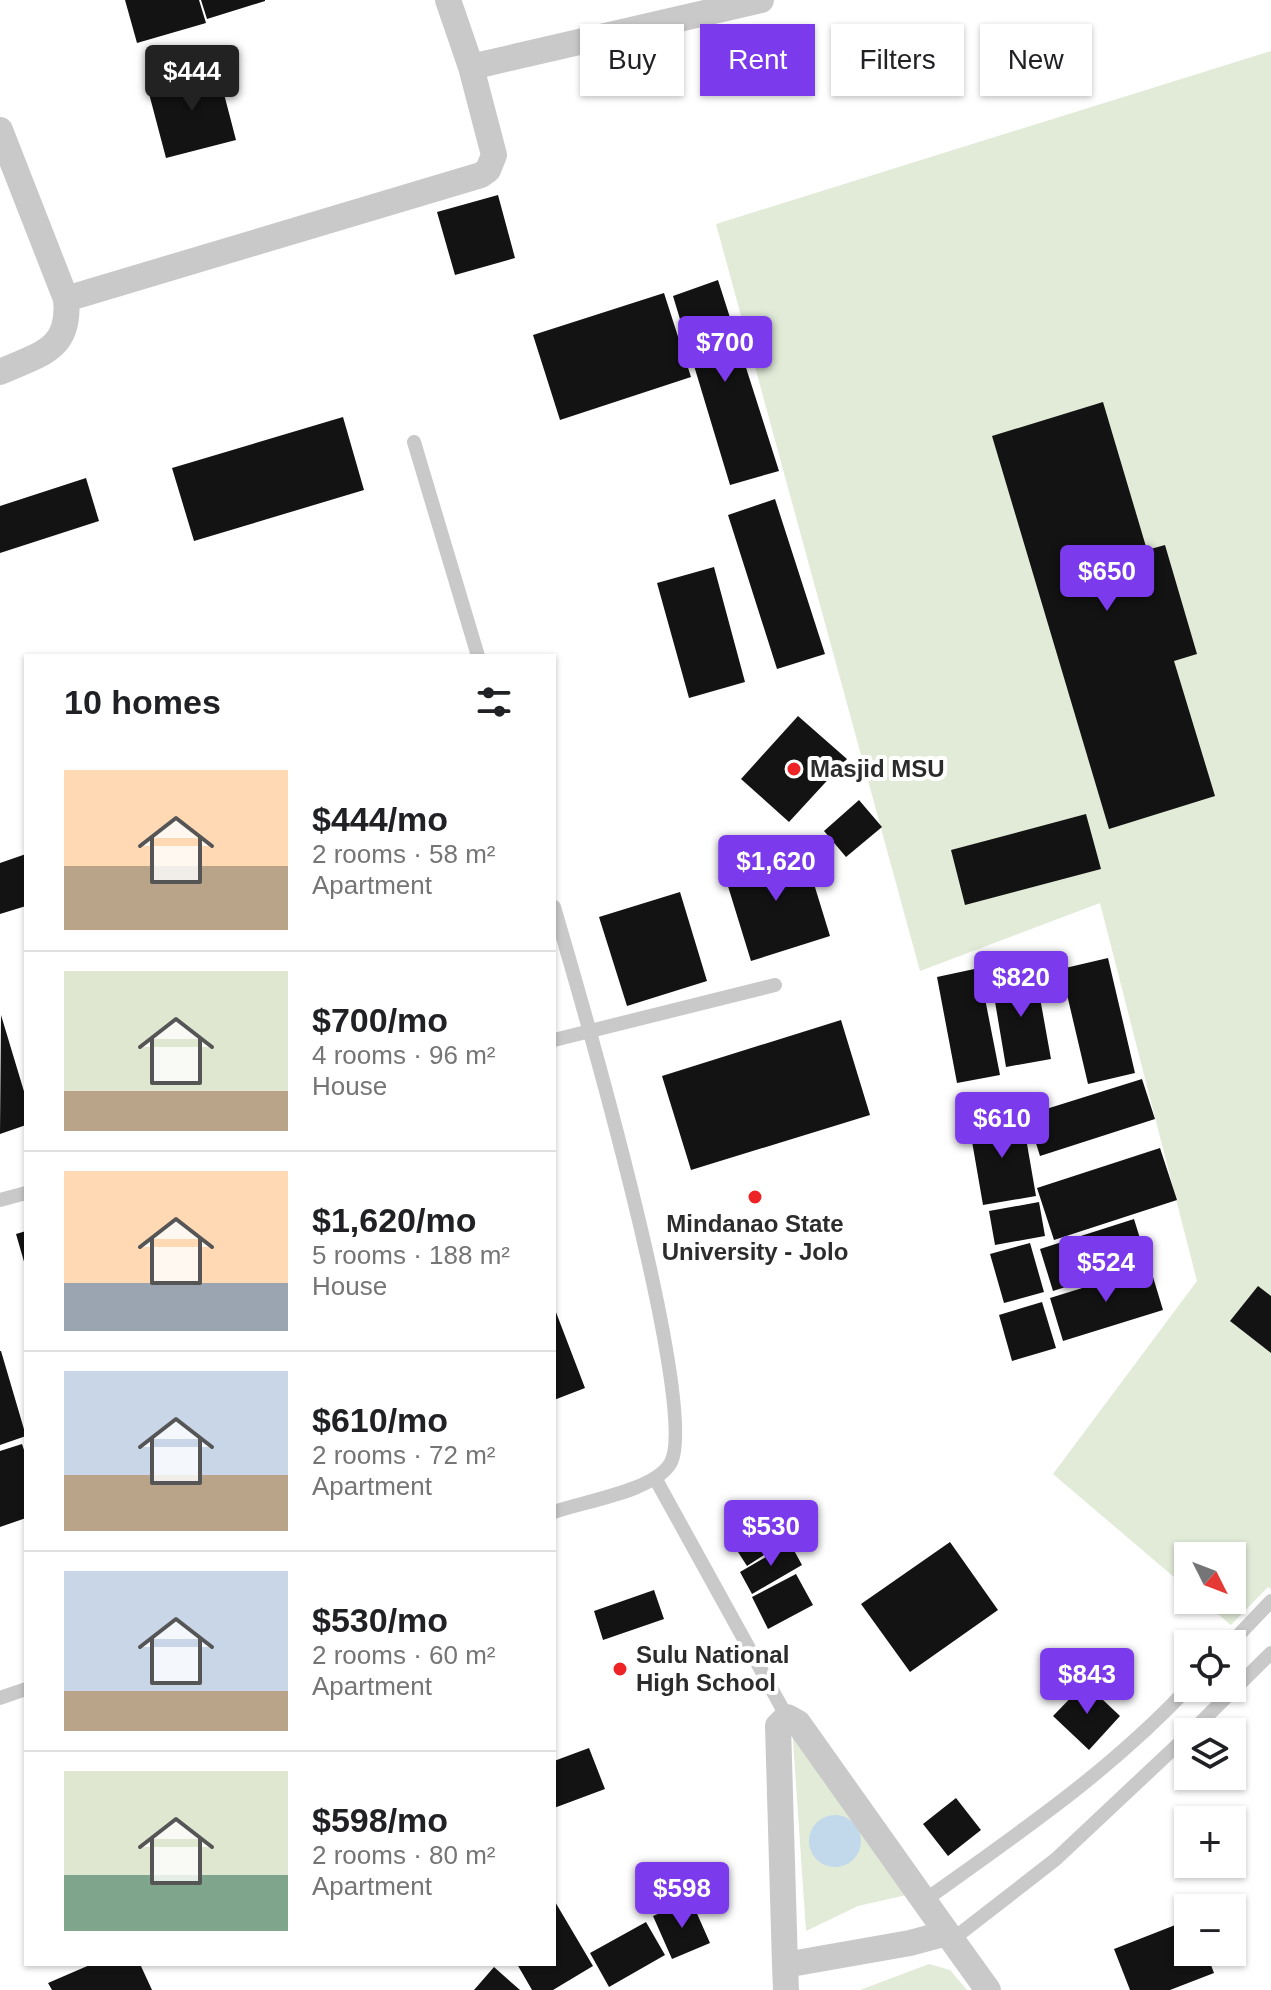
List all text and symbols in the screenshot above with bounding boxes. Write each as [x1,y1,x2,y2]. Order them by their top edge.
chip: Buy [580,24,684,96]
chip: Rent [700,24,815,96]
chip: Filters [831,24,964,96]
chip: New [980,24,1092,96]
pin: $444 [145,45,239,113]
text: $444 [163,56,221,86]
pin: $700 [678,316,772,384]
text: $700 [696,327,754,357]
pin: $650 [1060,545,1154,613]
text: $650 [1078,556,1136,586]
icon: filters [472,680,516,724]
text: 10 homes [64,683,221,721]
place label: Masjid MSU [810,755,945,782]
marker: Masjid MSU [785,760,803,778]
text: $444/mo [312,800,448,838]
icon: home [128,802,224,898]
pin: $1,620 [711,835,841,903]
text: 2 rooms · 58 m² [312,839,496,869]
text: $1,620 [736,846,816,876]
text: Apartment [312,870,432,900]
pin: $820 [974,951,1068,1019]
text: $820 [992,962,1050,992]
text: $700/mo [312,1001,448,1039]
icon: home [128,1003,224,1099]
text: 4 rooms · 96 m² [312,1040,496,1070]
text: House [312,1071,387,1101]
pin: $610 [955,1092,1049,1160]
text: $610 [973,1103,1031,1133]
marker: Mindanao State University - Jolo [746,1188,764,1206]
text: $1,620/mo [312,1201,476,1239]
icon: home [128,1203,224,1299]
place label: Mindanao State University - Jolo [662,1210,848,1265]
pin: $524 [1059,1236,1153,1304]
text: 5 rooms · 188 m² [312,1240,510,1270]
text: $524 [1077,1247,1135,1277]
text: House [312,1271,387,1301]
text: $610/mo [312,1401,448,1439]
icon: home [128,1403,224,1499]
text: 2 rooms · 72 m² [312,1440,496,1470]
text: Apartment [312,1471,432,1501]
pin: $530 [724,1500,818,1568]
text: $530 [742,1511,800,1541]
north arrow [1174,1542,1246,1614]
map controls [1174,1542,1246,1966]
text: $530/mo [312,1601,448,1639]
icon: home [128,1603,224,1699]
button: locate [1174,1630,1246,1702]
text: 2 rooms · 60 m² [312,1640,496,1670]
place label: Sulu National High School [636,1641,789,1696]
pin: $843 [1040,1648,1134,1716]
text: $843 [1058,1659,1116,1689]
marker: Sulu National High School [611,1660,629,1678]
text: Apartment [312,1671,432,1701]
button: layers [1174,1718,1246,1790]
text: $598/mo [312,1801,448,1839]
icon: home [128,1803,224,1899]
button: + [1174,1806,1246,1878]
text: 2 rooms · 80 m² [312,1840,496,1870]
pin: $598 [635,1862,729,1930]
text: Apartment [312,1871,432,1901]
text: $598 [653,1873,711,1903]
button: − [1174,1894,1246,1966]

